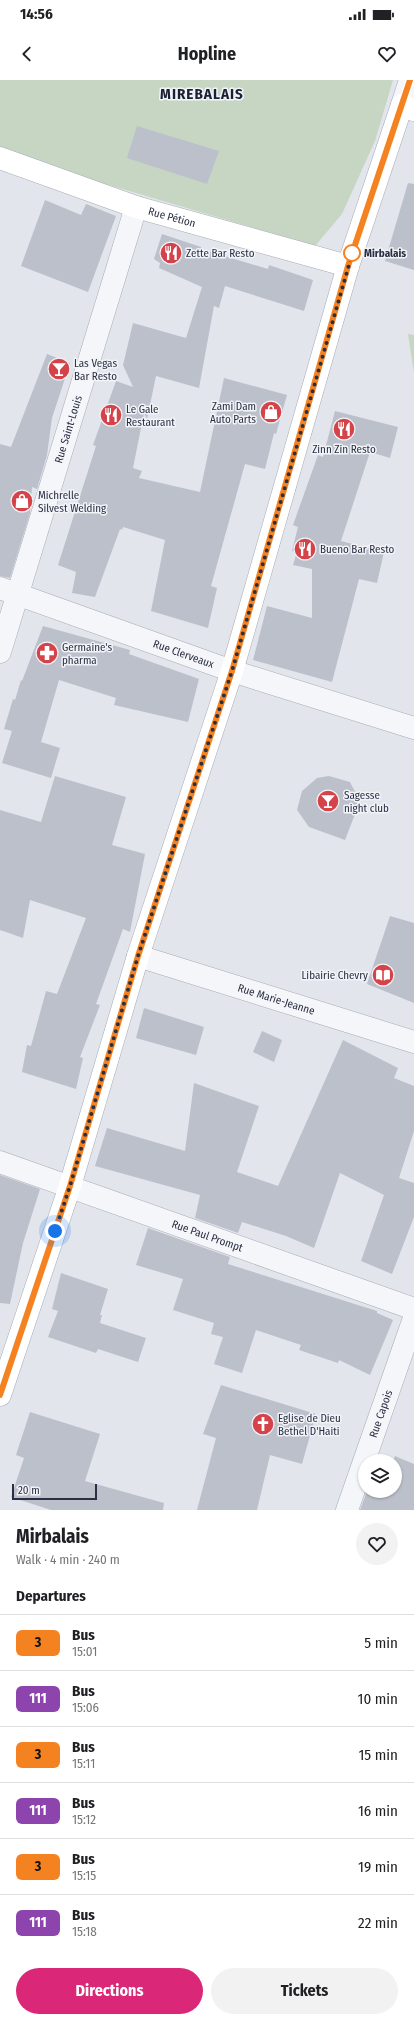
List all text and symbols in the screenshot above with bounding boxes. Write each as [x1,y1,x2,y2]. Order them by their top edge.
text: 14:56 [20,5,53,23]
icon: back [16,43,38,65]
text: Hopline [178,43,236,65]
icon: heart [376,43,398,65]
district label: MIREBALAIS [160,85,244,103]
street label: Rue Pétion [147,205,197,230]
restaurant icon: Zette Bar Resto [158,240,184,266]
marker: Mirbalais [343,244,361,262]
place label: Zette Bar Resto [186,247,255,260]
place label: Mirbalais [364,247,406,260]
bar icon: Las Vegas Bar Resto [46,356,72,382]
place label: Las Vegas Bar Resto [74,357,117,383]
street label: Rue Saint-Louis [52,394,85,465]
shop icon: Zami Dam Auto Parts [258,399,284,425]
place label: Zami Dam Auto Parts [210,400,256,426]
restaurant icon: Le Gale Restaurant [98,402,124,428]
place label: Le Gale Restaurant [126,403,175,429]
restaurant icon: Zinn Zin Resto [331,416,357,442]
place label: Zinn Zin Resto [312,443,376,456]
shop icon: Michrelle Silvest Welding [9,488,35,514]
place label: Michrelle Silvest Welding [38,489,107,515]
restaurant icon: Bueno Bar Resto [292,536,318,562]
place label: Bueno Bar Resto [320,543,395,556]
street label: Rue Clerveaux [151,637,216,671]
pharmacy icon: Germaine's pharma [34,640,60,666]
place label: Germaine's pharma [62,641,112,667]
bar icon: Sagesse night club [315,788,341,814]
place label: Sagesse night club [344,789,389,815]
library icon: Libairie Chevry [370,962,396,988]
place label: Libairie Chevry [302,969,368,982]
street label: Rue Marie-Jeanne [236,982,316,1018]
street label: Rue Paul Prompt [170,1218,245,1255]
your location [45,1221,65,1241]
street label: Rue Capois [367,1388,396,1440]
church icon: Eglise de Dieu Bethel D'Haiti [250,1411,276,1437]
place label: Eglise de Dieu Bethel D'Haiti [278,1412,341,1438]
map controls [358,1454,402,1498]
button: layers [358,1454,402,1498]
scale bar [12,1482,97,1501]
text: 20 m [18,1484,40,1497]
button: heart [356,1523,398,1565]
text: Mirbalais [16,1525,89,1548]
text: Walk · 4 min · 240 m [16,1552,120,1567]
text: Departures [16,1587,86,1605]
text: Bus [72,1626,95,1644]
text: 3 [35,1634,41,1651]
text: 5 min [364,1634,398,1652]
text: 15:01 [72,1644,97,1659]
text: Bus [72,1682,95,1700]
text: 111 [29,1690,47,1707]
text: 10 min [358,1690,398,1708]
text: 15:06 [72,1700,99,1715]
text: Bus [72,1738,95,1756]
text: 3 [35,1746,41,1763]
text: 15 min [359,1746,398,1764]
text: 15:11 [72,1756,95,1771]
text: Bus [72,1794,95,1812]
text: 111 [29,1802,47,1819]
text: 16 min [358,1802,398,1820]
text: 15:12 [72,1812,96,1827]
text: Bus [72,1850,95,1868]
text: 3 [35,1858,41,1875]
text: 19 min [358,1858,398,1876]
text: 15:15 [72,1868,96,1883]
text: Bus [72,1906,95,1924]
text: 111 [29,1914,47,1931]
text: 22 min [358,1914,398,1932]
text: 15:18 [72,1924,97,1939]
button: Directions [16,1968,203,2014]
button: Tickets [211,1968,398,2014]

